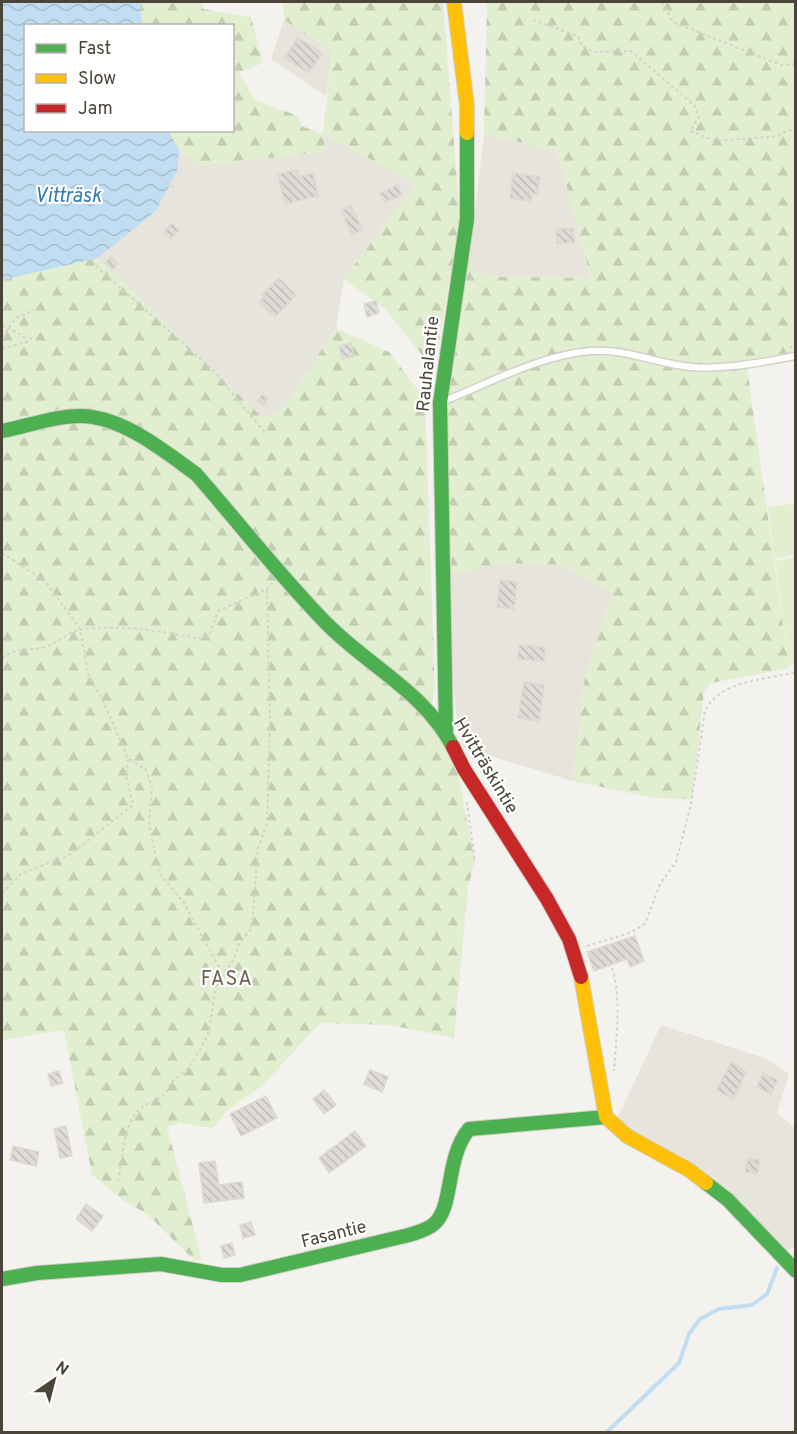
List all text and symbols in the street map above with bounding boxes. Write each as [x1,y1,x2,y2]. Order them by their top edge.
legend [24,24,234,132]
text: Fast [78,38,111,61]
text: Slow [78,68,116,91]
text: Jam [78,98,113,121]
water label: Vitträsk [35,184,102,210]
street label: Rauhalantie [413,315,445,413]
street label: Hvitträskintie [447,714,523,818]
district label: FASA [201,967,253,993]
street label: Fasantie [299,1216,369,1254]
north arrow [24,1350,84,1410]
text: N [51,1358,72,1381]

